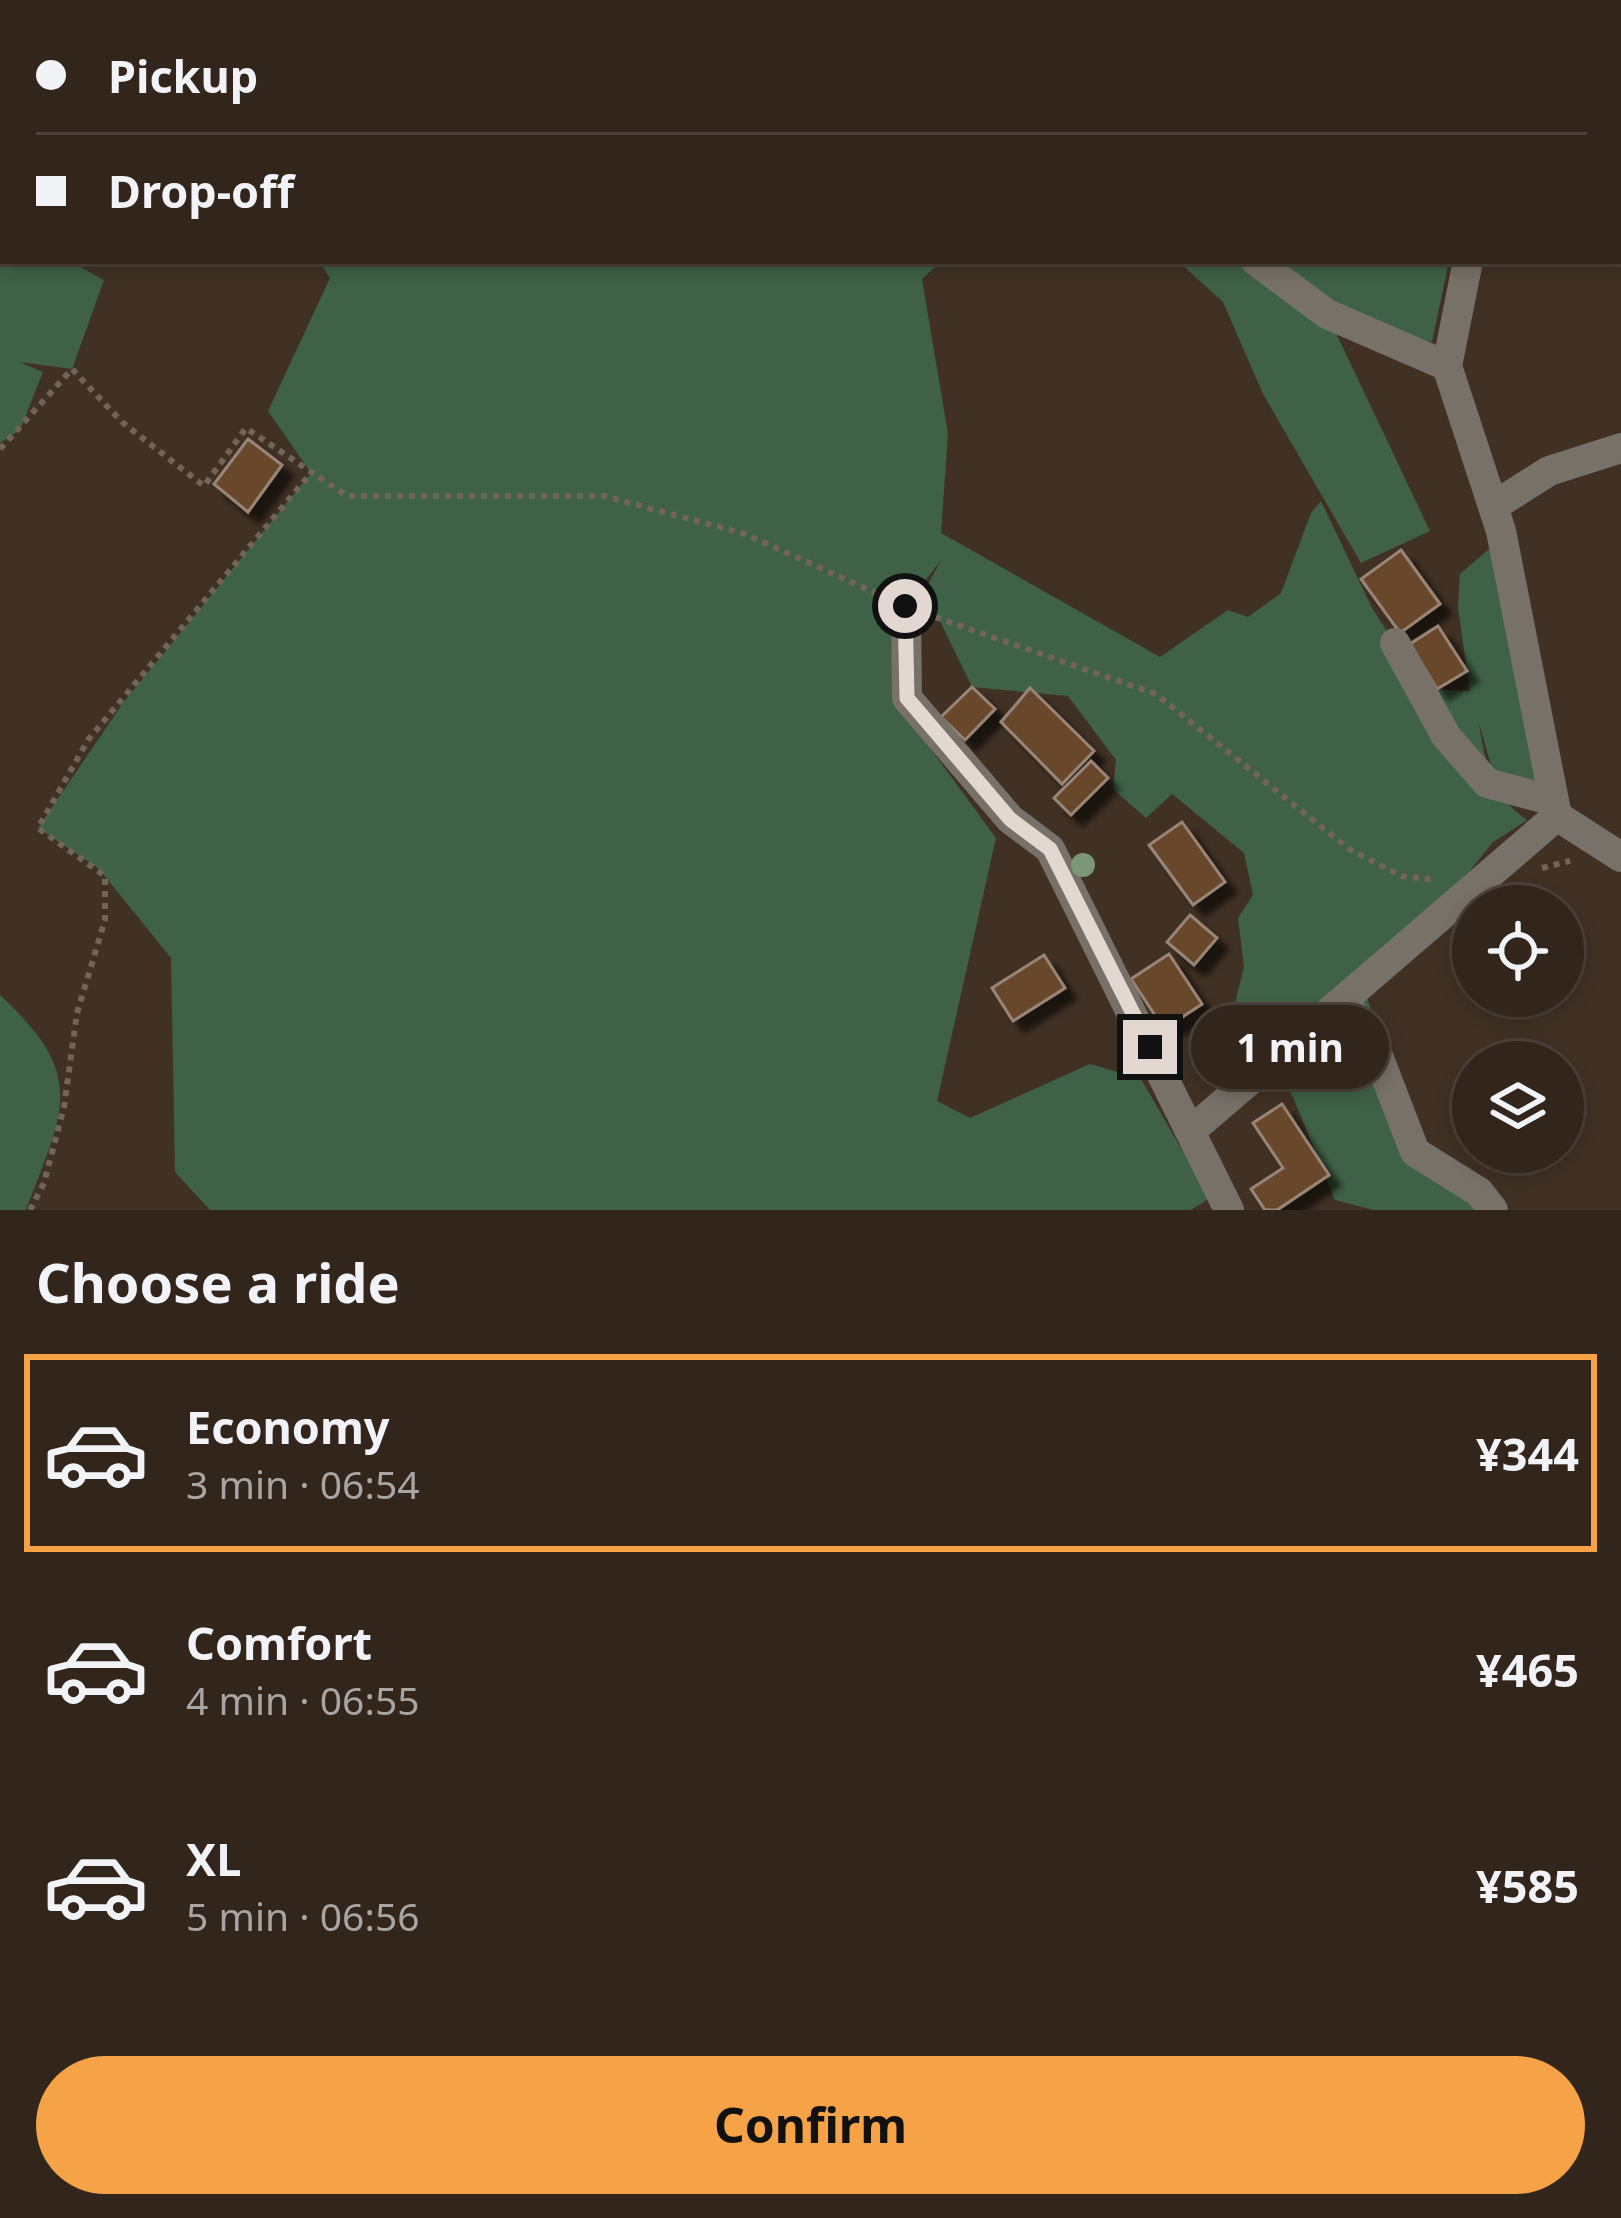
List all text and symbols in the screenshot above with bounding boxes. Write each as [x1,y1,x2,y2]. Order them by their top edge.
text: Pickup [108,45,258,106]
text: Drop-off [108,160,294,221]
route start [878,579,932,633]
map controls [1452,885,1584,1173]
button: locate [1452,885,1584,1017]
callout: 1 min [1192,1005,1390,1089]
route end [1123,1020,1177,1074]
text: 1 min [1236,1020,1344,1073]
button: layers [1452,1041,1584,1173]
text: Choose a ride [36,1245,400,1319]
text: Economy [186,1396,390,1457]
icon: car [42,1399,150,1507]
text: ¥344 [1476,1423,1579,1484]
text: 3 min · 06:54 [186,1457,420,1510]
text: Comfort [186,1612,372,1673]
icon: car [42,1615,150,1723]
text: ¥465 [1476,1639,1579,1700]
text: 4 min · 06:55 [186,1673,420,1726]
text: XL [186,1828,241,1889]
icon: car [42,1831,150,1939]
text: ¥585 [1476,1855,1579,1916]
text: 5 min · 06:56 [186,1889,420,1942]
button: Confirm [36,2056,1585,2194]

